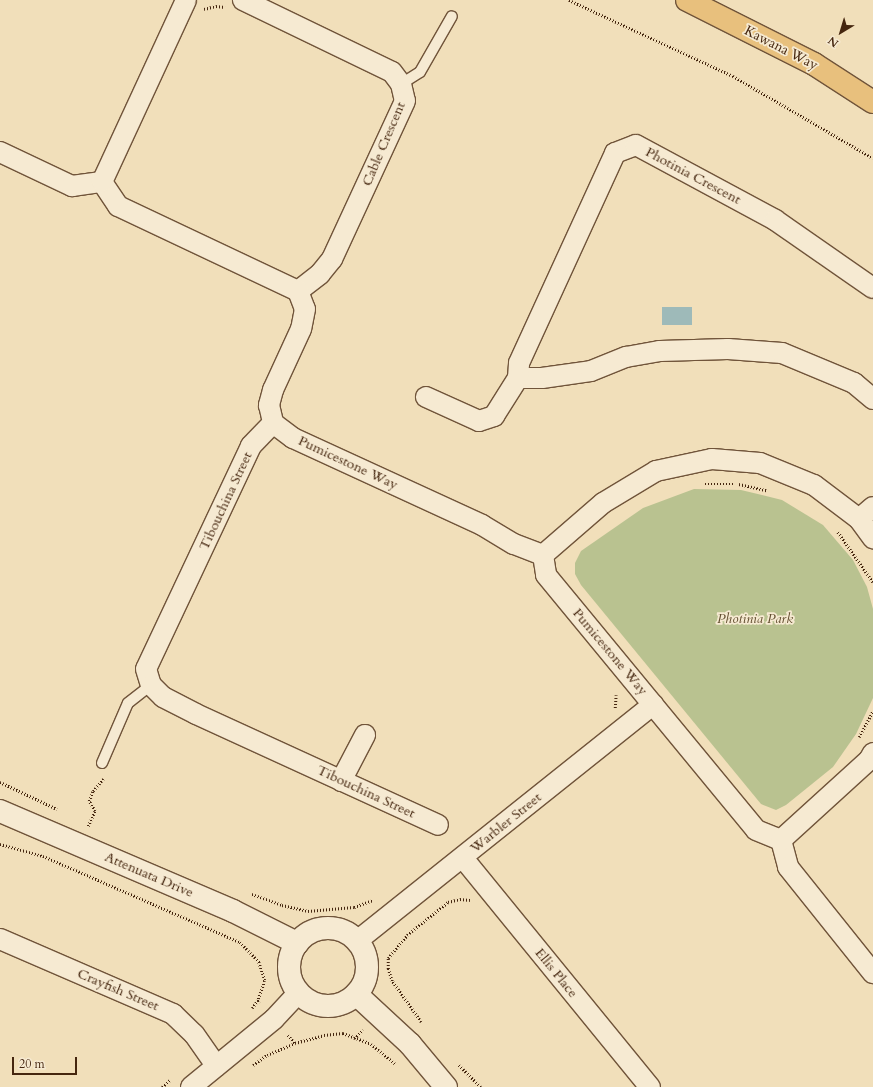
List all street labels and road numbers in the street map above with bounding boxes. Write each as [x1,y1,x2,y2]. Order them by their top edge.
street label: Kawana Way [741,22,821,74]
street label: Cable Crescent [359,99,409,189]
street label: Photinia Crescent [642,144,744,208]
street label: Pumicestone Way [295,433,401,493]
street label: Tibouchina Street [196,449,256,553]
street label: Pumicestone Way [569,605,651,699]
street label: Tibouchina Street [314,762,418,822]
street label: Warbler Street [467,789,545,857]
street label: Attenuata Drive [102,849,196,901]
street label: Ellis Place [531,945,581,1001]
street label: Crayfish Street [75,965,161,1015]

